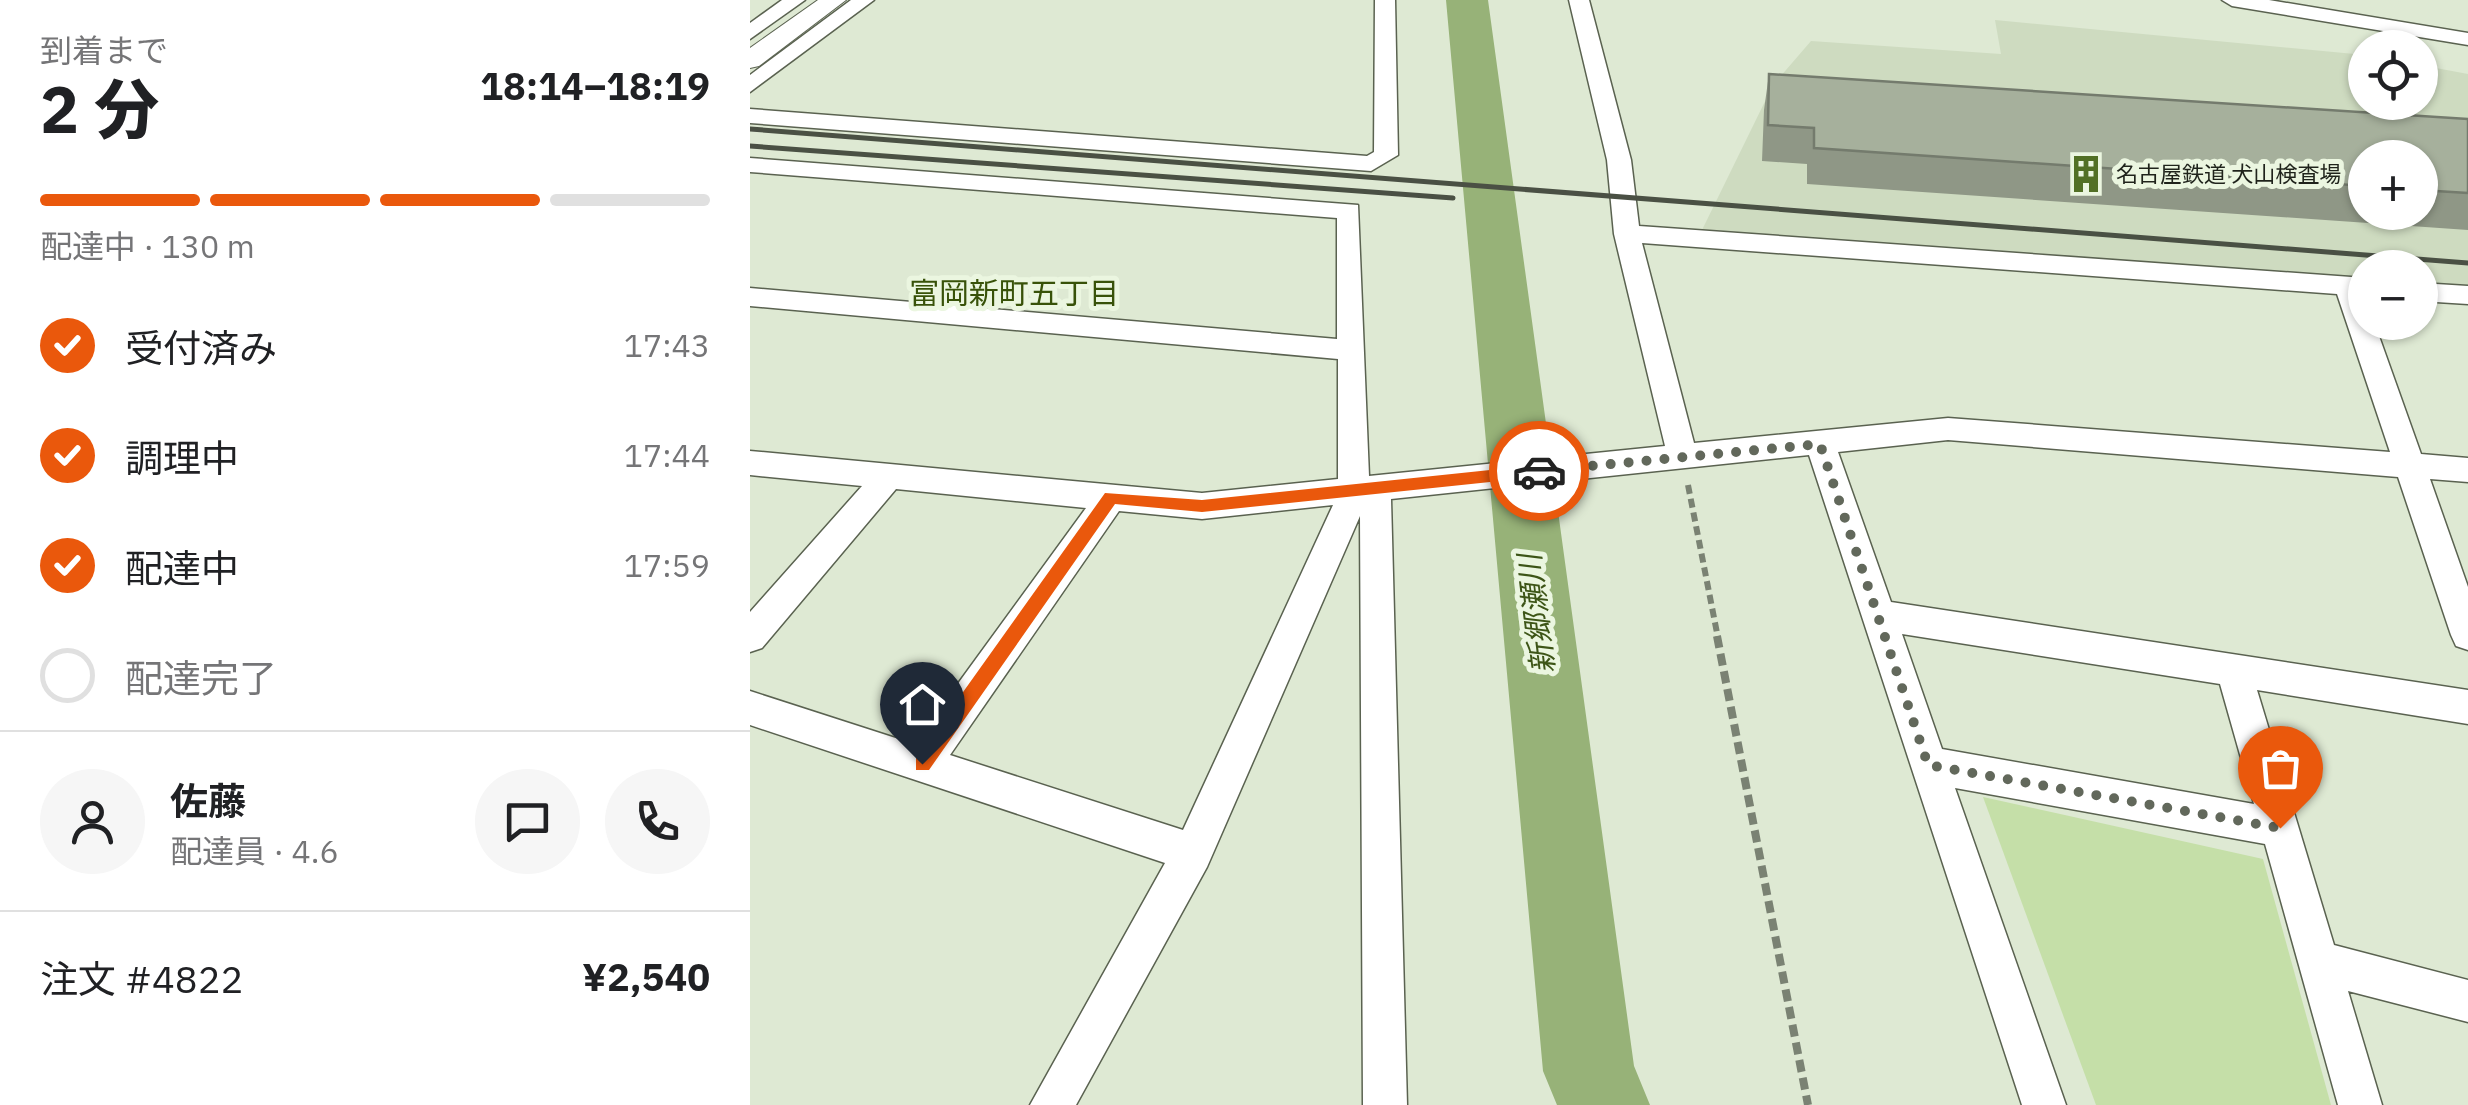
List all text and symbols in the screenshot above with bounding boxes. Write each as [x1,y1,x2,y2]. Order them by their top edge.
text: 到着まで [40,29,168,71]
map controls [2348,30,2438,340]
button: locate [2348,30,2438,120]
text: 18:14–18:19 [480,61,710,110]
text: 2 分 [40,66,159,151]
button: + [2348,140,2438,230]
building icon: 名古屋鉄道 犬山検査場 [2065,153,2107,195]
place label: 名古屋鉄道 犬山検査場 [2116,159,2341,188]
text: 配達中 · 130 m [40,225,255,267]
button: − [2348,250,2438,340]
district label: 富岡新町五丁目 [909,273,1119,312]
icon: check [40,318,95,373]
text: 受付済み [125,323,277,372]
text: 17:43 [624,324,710,366]
courier [1489,421,1589,521]
icon: check [40,428,95,483]
text: 調理中 [125,433,239,482]
text: 17:44 [624,434,710,476]
icon: car [1512,444,1567,499]
icon: check [40,538,95,593]
text: 配達中 [125,543,239,592]
text: 17:59 [624,544,710,586]
water label: 新郷瀬川 [1508,549,1562,676]
text: 配達完了 [125,653,277,702]
pin [880,662,965,765]
icon: home [895,677,950,732]
pin [2238,726,2323,829]
icon: bag [2253,741,2308,796]
button: person [40,769,145,874]
button: chat [475,769,580,874]
button: phone [605,769,710,874]
text: 佐藤 [170,776,246,825]
text: 配達員 · 4.6 [170,830,339,872]
text: ¥2,540 [582,952,710,1001]
text: 注文 #4822 [40,954,243,1003]

